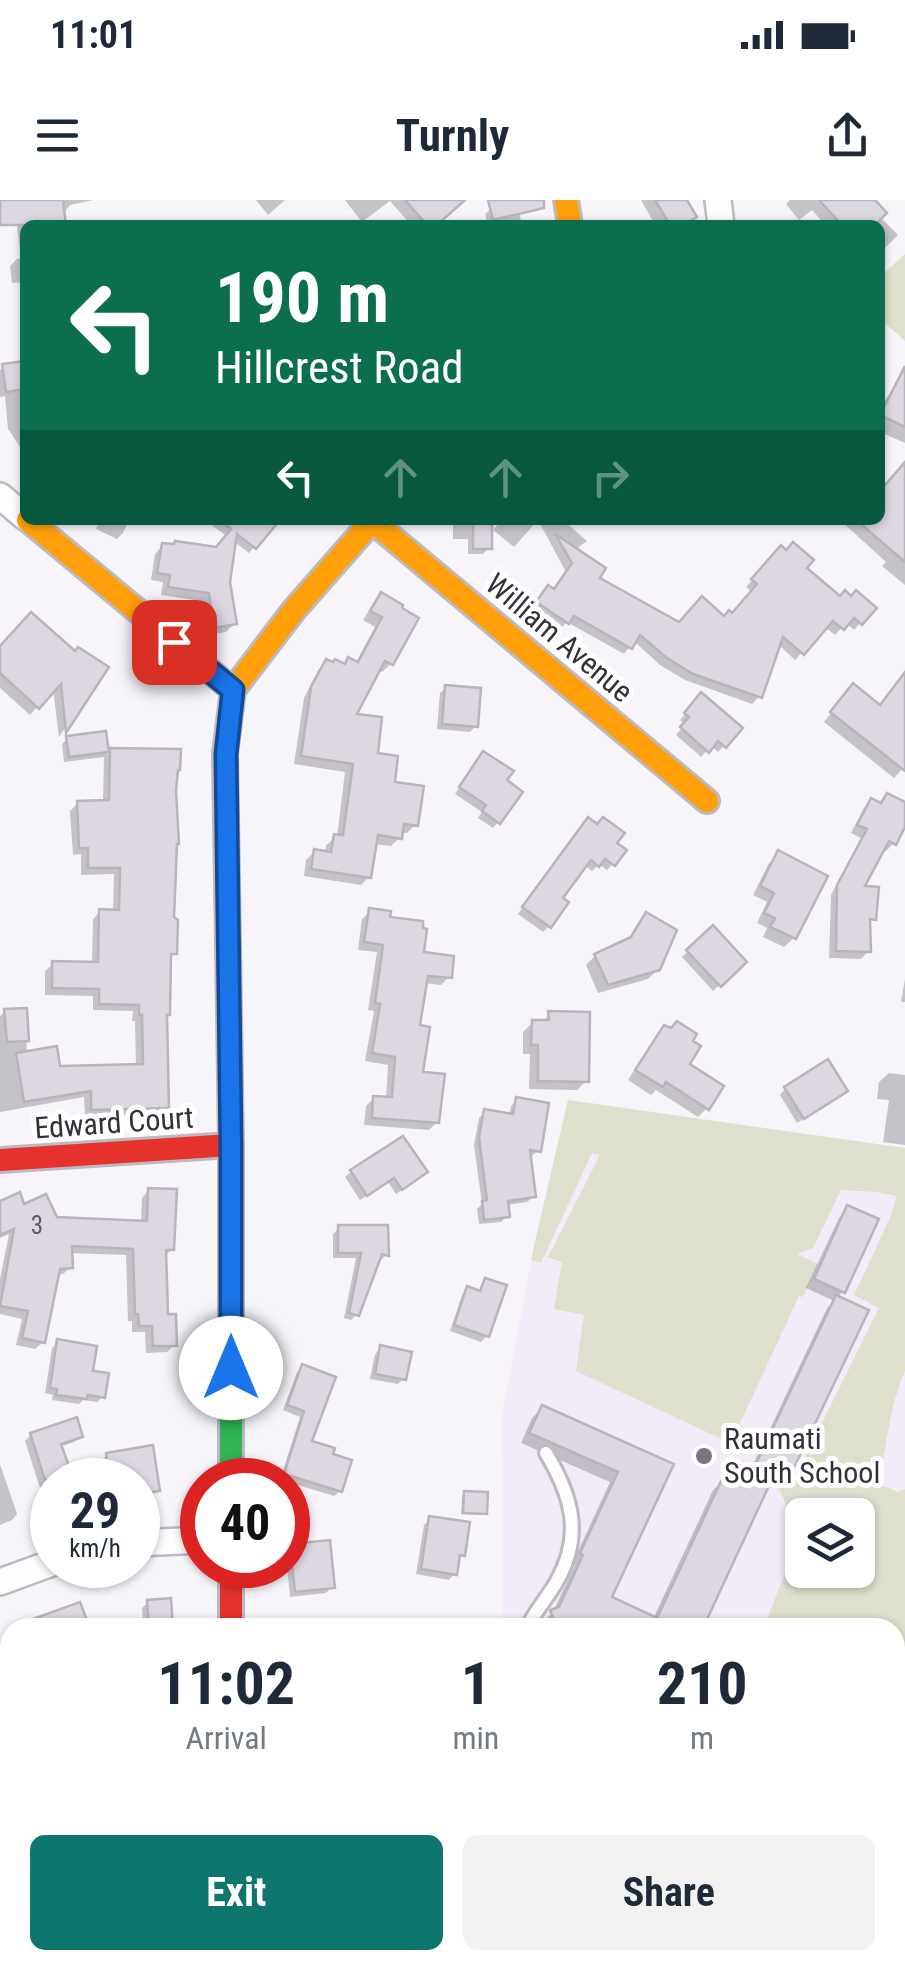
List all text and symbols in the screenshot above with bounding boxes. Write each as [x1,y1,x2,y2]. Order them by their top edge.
text: 11:01 [50,13,137,57]
icon: menu [30,108,85,163]
icon: share [820,108,875,163]
text: Turnly [396,109,509,162]
text: 190 m [215,257,389,339]
icon: left [50,260,180,390]
text: Hillcrest Road [215,341,464,394]
icon: left [268,450,323,505]
icon: ahead [373,450,428,505]
icon: ahead [478,450,533,505]
icon: right [583,450,638,505]
street label: William Avenue [479,566,640,709]
pin [132,600,217,685]
icon: arrive [147,615,202,670]
street label: Edward Court [33,1099,195,1146]
house number: 3 [31,1211,43,1240]
position arrow [179,1316,283,1420]
place label: Raumati South School [724,1421,880,1490]
marker: Raumati South School [693,1445,715,1467]
speed limit sign: 40 [180,1458,310,1588]
text: 29 [70,1482,120,1540]
map controls [785,1498,875,1588]
button: layers [785,1498,875,1588]
text: km/h [69,1534,121,1563]
text: 11:02 [157,1648,295,1719]
text: 1 [461,1648,491,1719]
text: 210 [657,1648,748,1719]
text: Arrival [185,1719,267,1757]
text: min [452,1719,499,1757]
text: m [690,1719,714,1757]
button: Exit [30,1835,443,1950]
button: Share [463,1835,875,1950]

